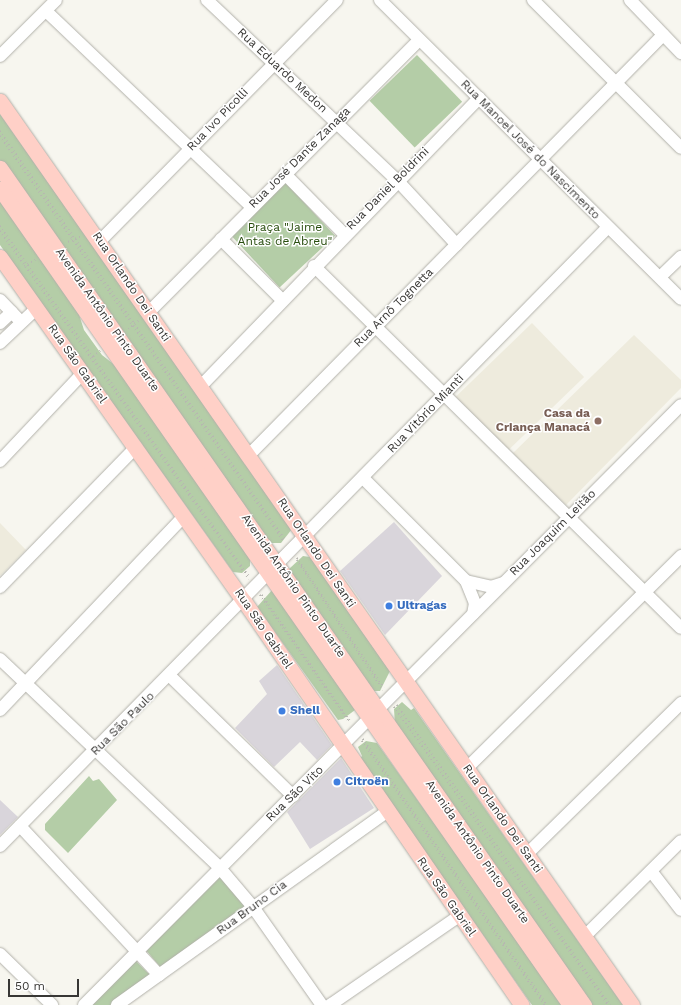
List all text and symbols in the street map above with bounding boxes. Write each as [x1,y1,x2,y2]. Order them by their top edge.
street label: Rua Eduardo Medon [234,25,330,117]
street label: Rua Manoel José do Nascimento [457,77,603,223]
street label: Rua Ivo Picolli [184,85,252,155]
street label: Rua José Dante Zanaga [246,104,354,212]
street label: Rua Daniel Boldrini [343,144,433,234]
park label: Praça "Jaime Antas de Abreu" [237,221,333,249]
street label: Rua Orlando Dei Santi [89,229,173,345]
street label: Avenida Antônio Pinto Duarte [52,245,162,395]
street label: Rua Arnô Tognetta [351,265,437,351]
street label: Rua São Gabriel [44,322,110,406]
street label: Rua Vitório Mianti [385,371,467,457]
place label: Casa da Criança Manacá [496,407,590,435]
marker: Casa da Criança Manacá [593,416,603,426]
street label: Rua Joaquim Leitão [507,487,599,579]
street label: Rua Orlando Dei Santi [274,495,358,611]
street label: Avenida Antônio Pinto Duarte [238,511,348,661]
street label: Rua São Gabriel [231,586,295,672]
place label: Ultragas [397,599,447,613]
marker: Ultragas [384,601,394,611]
street label: Rua São Paulo [88,689,158,759]
place label: Shell [290,704,320,718]
marker: Shell [277,706,287,716]
street label: Rua Orlando Dei Santi [459,762,545,876]
street label: Rua São Vito [263,763,327,825]
place label: Citroën [345,775,389,789]
marker: Citroën [332,777,342,787]
street label: Avenida Antônio Pinto Duarte [422,777,532,927]
street label: Rua São Gabriel [413,855,479,939]
street label: Rua Bruno Cia [214,878,290,938]
scale bar [10,971,81,997]
text: 50 m [15,979,45,993]

